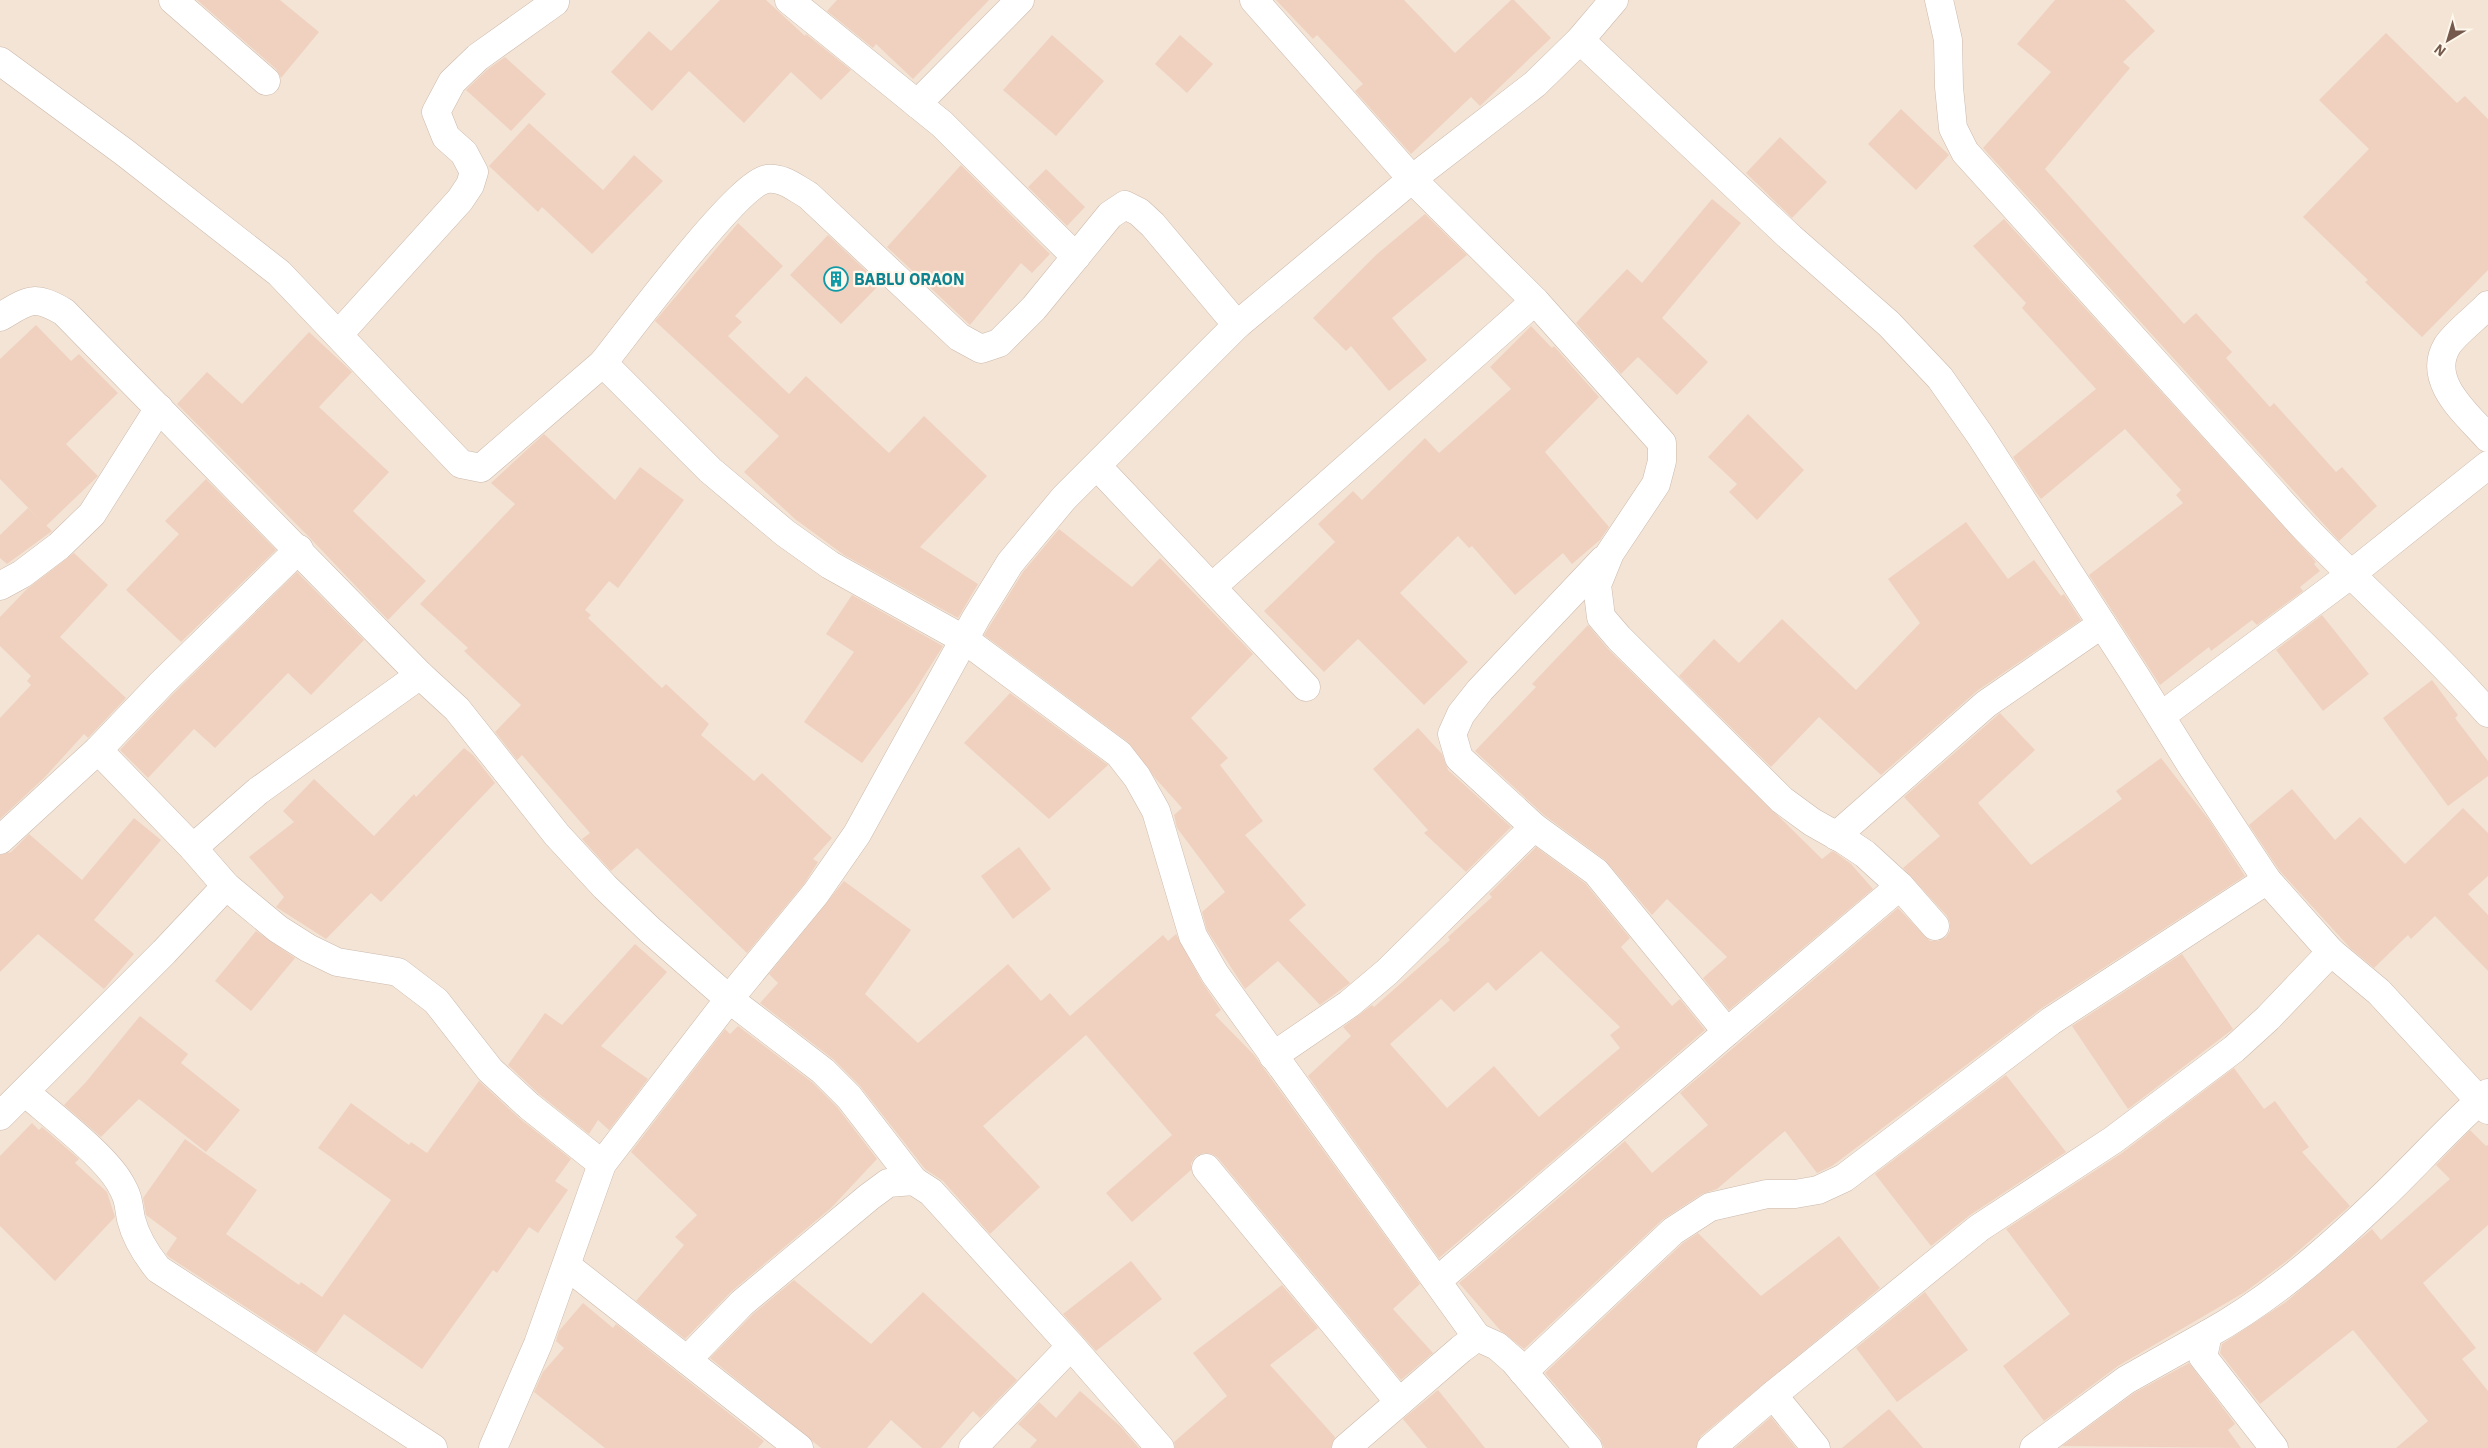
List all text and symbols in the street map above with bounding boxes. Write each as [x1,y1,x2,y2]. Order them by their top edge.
north arrow [2423,15,2473,65]
text: N [2430,40,2450,60]
building icon: BABLU ORAON [823,266,849,292]
place label: BABLU ORAON [854,269,965,289]

